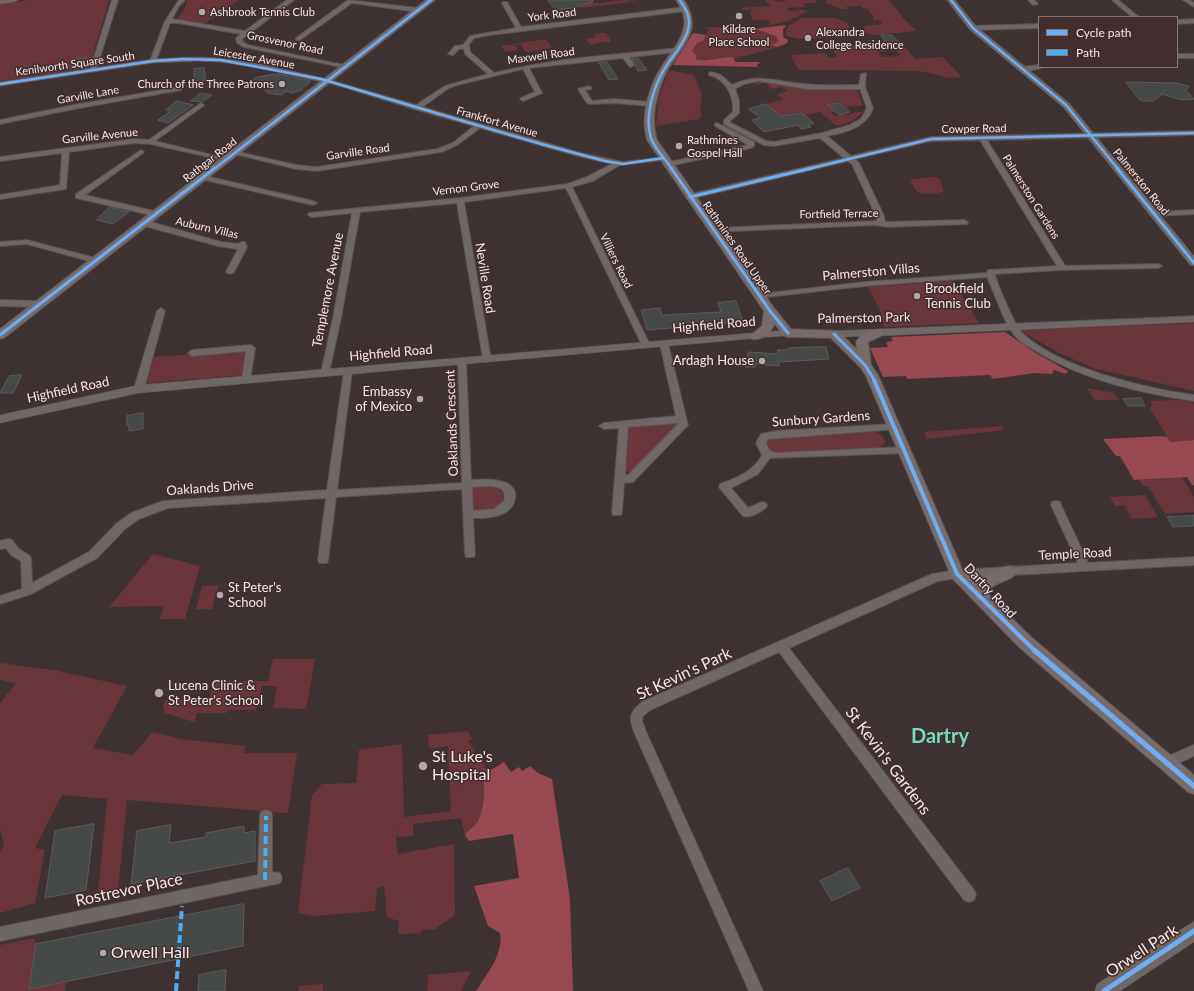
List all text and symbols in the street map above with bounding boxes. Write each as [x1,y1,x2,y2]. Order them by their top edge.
place label: Ashbrook Tennis Club [210,5,315,19]
street label: York Road [527,5,577,25]
marker: Ashbrook Tennis Club [197,7,207,17]
marker: Kildare Place School [734,11,744,21]
legend [1038,16,1178,68]
place label: Kildare Place School [709,22,769,48]
place label: Alexandra College Residence [816,25,904,51]
text: Cycle path [1076,25,1131,40]
street label: Grosvenor Road [246,28,324,58]
marker: Alexandra College Residence [803,33,813,43]
street label: Leicester Avenue [212,44,296,72]
street label: Maxwell Road [507,45,575,67]
text: Path [1076,45,1100,60]
street label: Kenilworth Square South [15,49,135,79]
place label: Church of the Three Patrons [137,77,274,91]
marker: Church of the Three Patrons [277,79,287,89]
street label: Garville Lane [56,83,120,107]
street label: Frankfort Avenue [455,104,539,140]
street label: Cowper Road [941,122,1007,136]
street label: Garville Avenue [62,125,138,147]
place label: Rathmines Gospel Hall [687,133,742,159]
street label: Rathgar Road [180,135,240,185]
street label: Garville Road [325,141,391,163]
marker: Rathmines Gospel Hall [674,141,684,151]
street label: Palmerston Road [1110,146,1172,218]
street label: Palmerston Gardens [1000,152,1062,242]
street label: Vernon Grove [432,177,500,199]
street label: Rathmines Road Upper [700,199,774,297]
street label: Fortfield Terrace [799,207,879,221]
street label: Auburn Villas [174,214,240,242]
street label: Templemore Avenue [309,231,347,349]
street label: Villiers Road [597,231,635,291]
street label: Neville Road [472,242,498,314]
street label: Palmerston Villas [822,260,920,284]
place label: Brookfield Tennis Club [925,281,991,312]
marker: Brookfield Tennis Club [912,291,922,301]
street label: Palmerston Park [817,309,911,327]
street label: Highfield Road [672,314,756,336]
street label: Highfield Road [349,342,433,364]
place label: Ardagh House [673,353,754,369]
marker: Ardagh House [757,356,767,366]
street label: Oaklands Crescent [442,369,462,477]
street label: Highfield Road [25,374,111,406]
place label: Embassy of Mexico [355,384,412,415]
marker: Embassy of Mexico [415,394,425,404]
street label: Sunbury Gardens [772,408,870,430]
street label: Oaklands Drive [166,477,254,499]
street label: Temple Road [1038,544,1112,564]
street label: Dartry Road [961,560,1019,622]
place label: St Peter's School [228,580,281,611]
marker: St Peter's School [215,590,225,600]
street label: St Kevin's Park [633,644,735,704]
place label: Lucena Clinic & St Peter's School [168,678,263,709]
marker: Lucena Clinic & St Peter's School [153,687,165,699]
street label: St Kevin's Gardens [841,703,935,819]
district label: Dartry [911,725,969,749]
place label: St Luke's Hospital [432,747,493,785]
marker: St Luke's Hospital [417,760,429,772]
street label: Rostrevor Place [74,869,184,911]
street label: Orwell Park [1102,921,1182,981]
place label: Orwell Hall [111,943,190,963]
marker: Orwell Hall [98,948,108,958]

